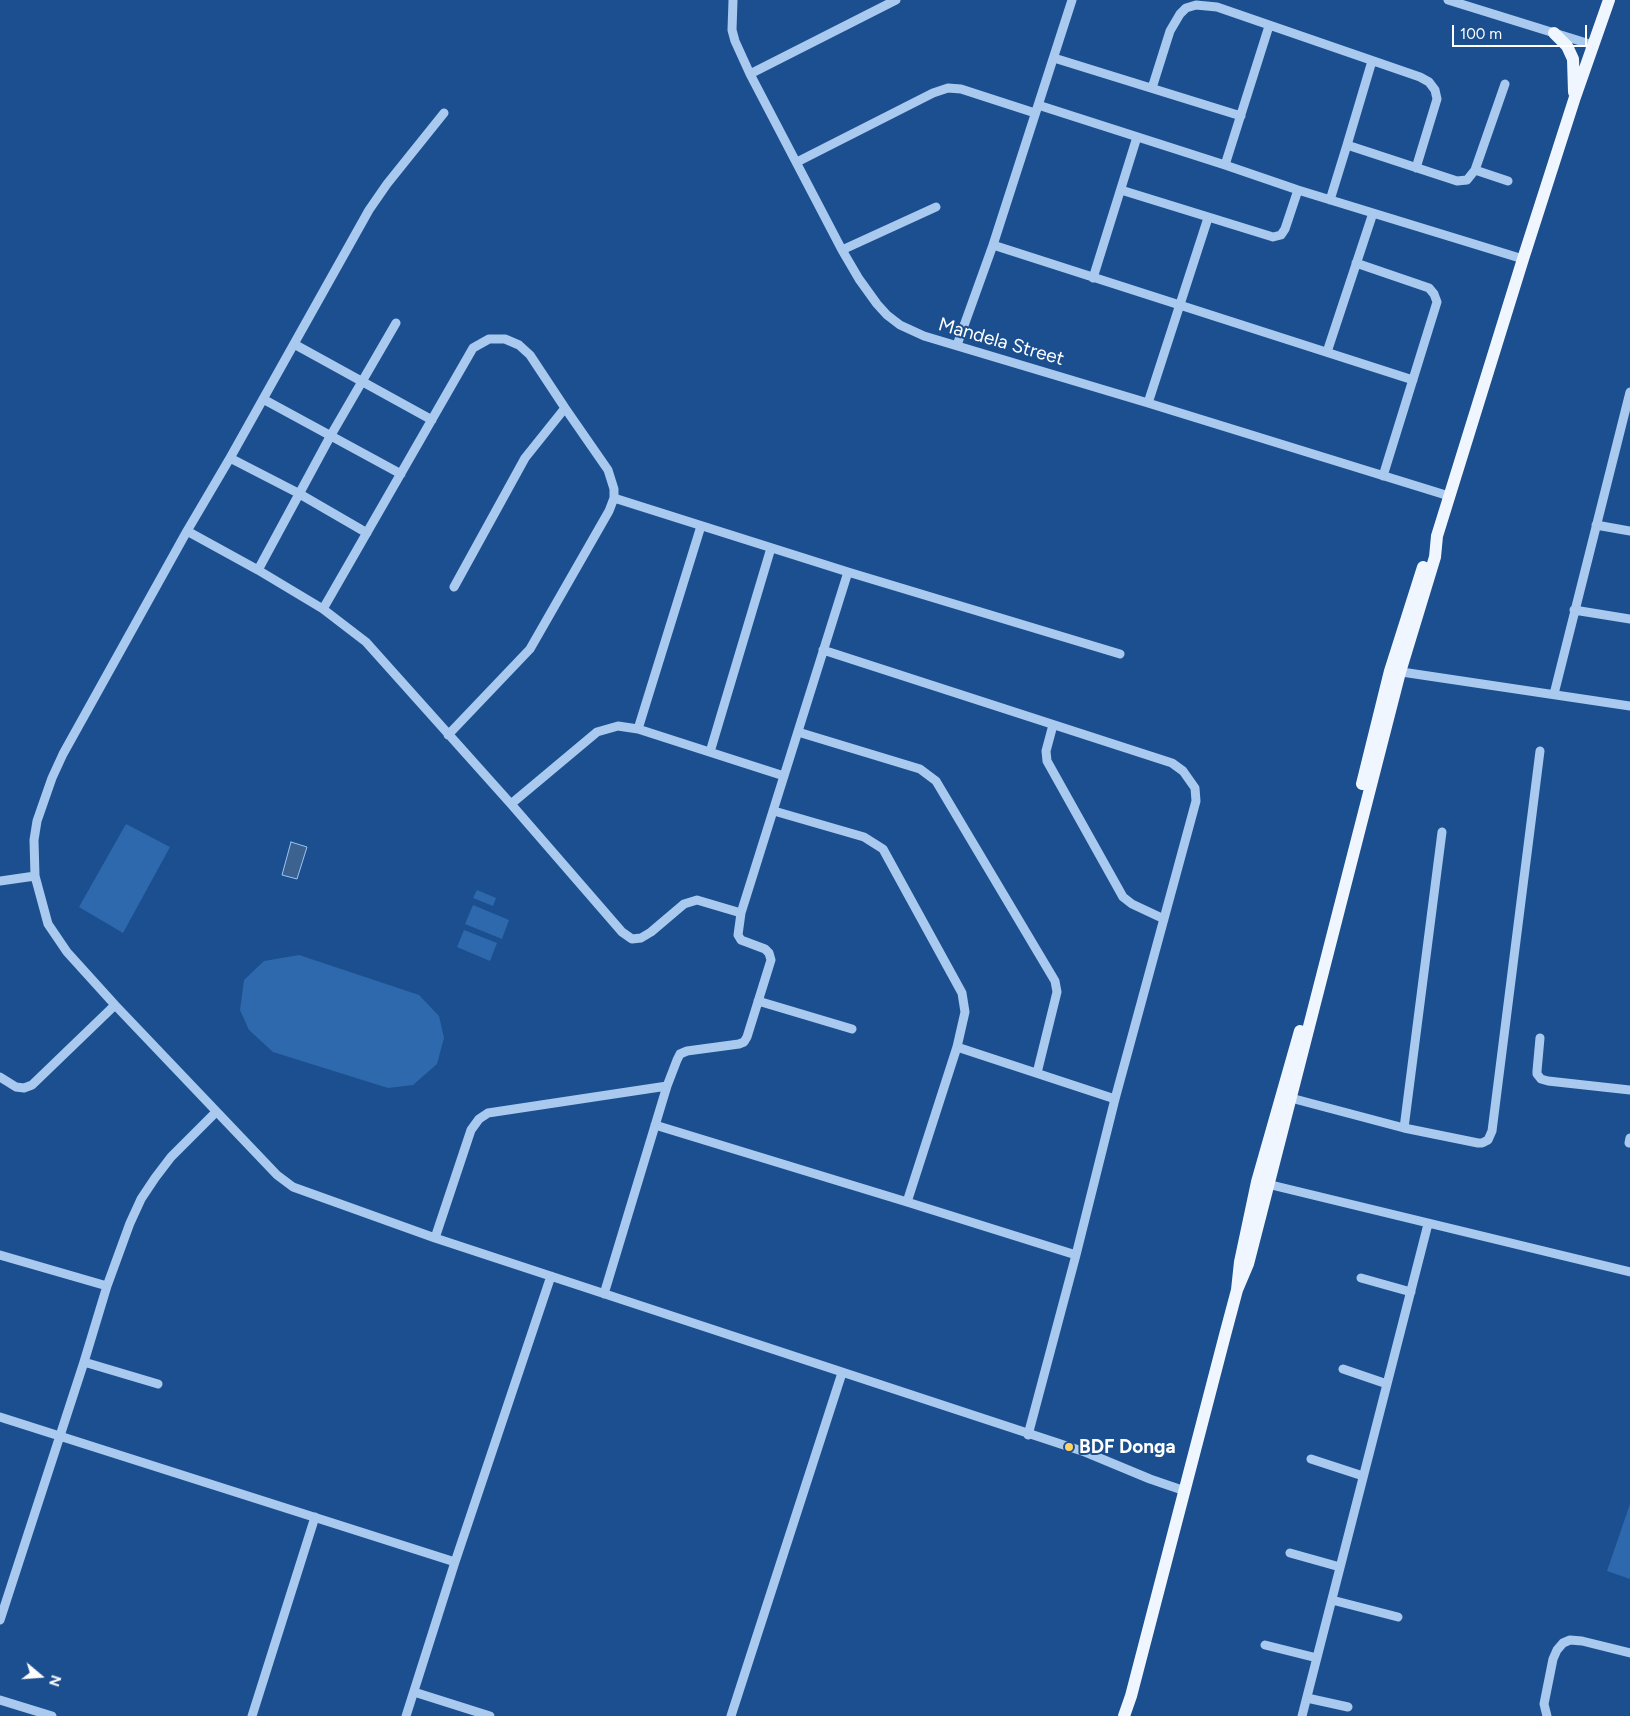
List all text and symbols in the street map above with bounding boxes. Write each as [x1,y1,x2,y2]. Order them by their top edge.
scale bar [1455,15,1590,47]
text: 100 m [1460,25,1502,43]
street label: Mandela Street [936,313,1066,371]
place label: BDF Donga [1079,1436,1176,1458]
marker: BDF Donga [1063,1441,1075,1453]
north arrow [15,1651,65,1701]
text: N [45,1673,65,1689]

